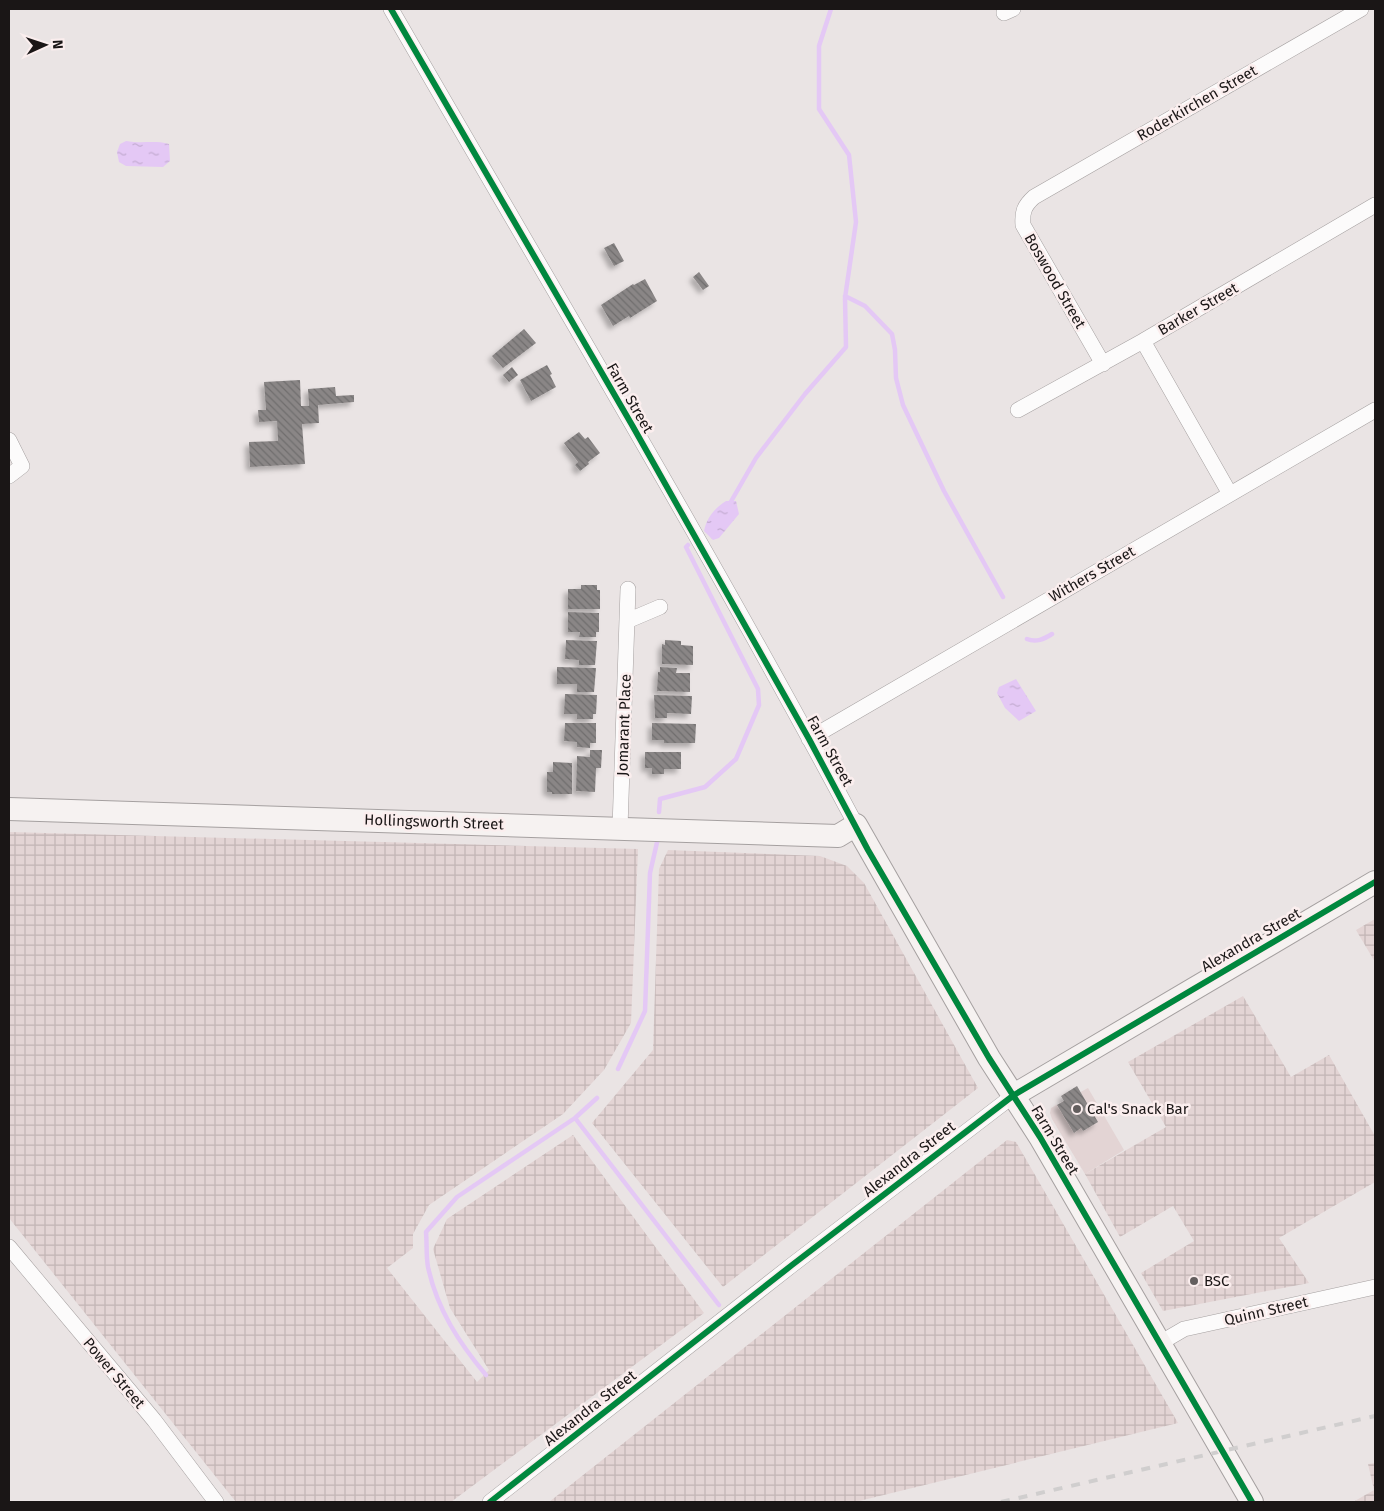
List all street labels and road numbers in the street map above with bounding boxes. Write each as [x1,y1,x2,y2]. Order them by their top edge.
street label: Roderkirchen Street [1134,61,1261,145]
street label: Boswood Street [1021,230,1090,332]
street label: Barker Street [1155,279,1242,339]
street label: Farm Street [603,360,658,437]
street label: Withers Street [1046,542,1139,606]
street label: Jomarant Place [613,674,635,776]
street label: Farm Street [803,713,857,790]
street label: Hollingsworth Street [364,811,505,833]
street label: Alexandra Street [1198,904,1305,976]
street label: Farm Street [1027,1102,1083,1179]
street label: Alexandra Street [859,1117,959,1201]
street label: Quinn Street [1222,1292,1310,1329]
street label: Power Street [79,1334,149,1412]
street label: Alexandra Street [540,1366,640,1450]

